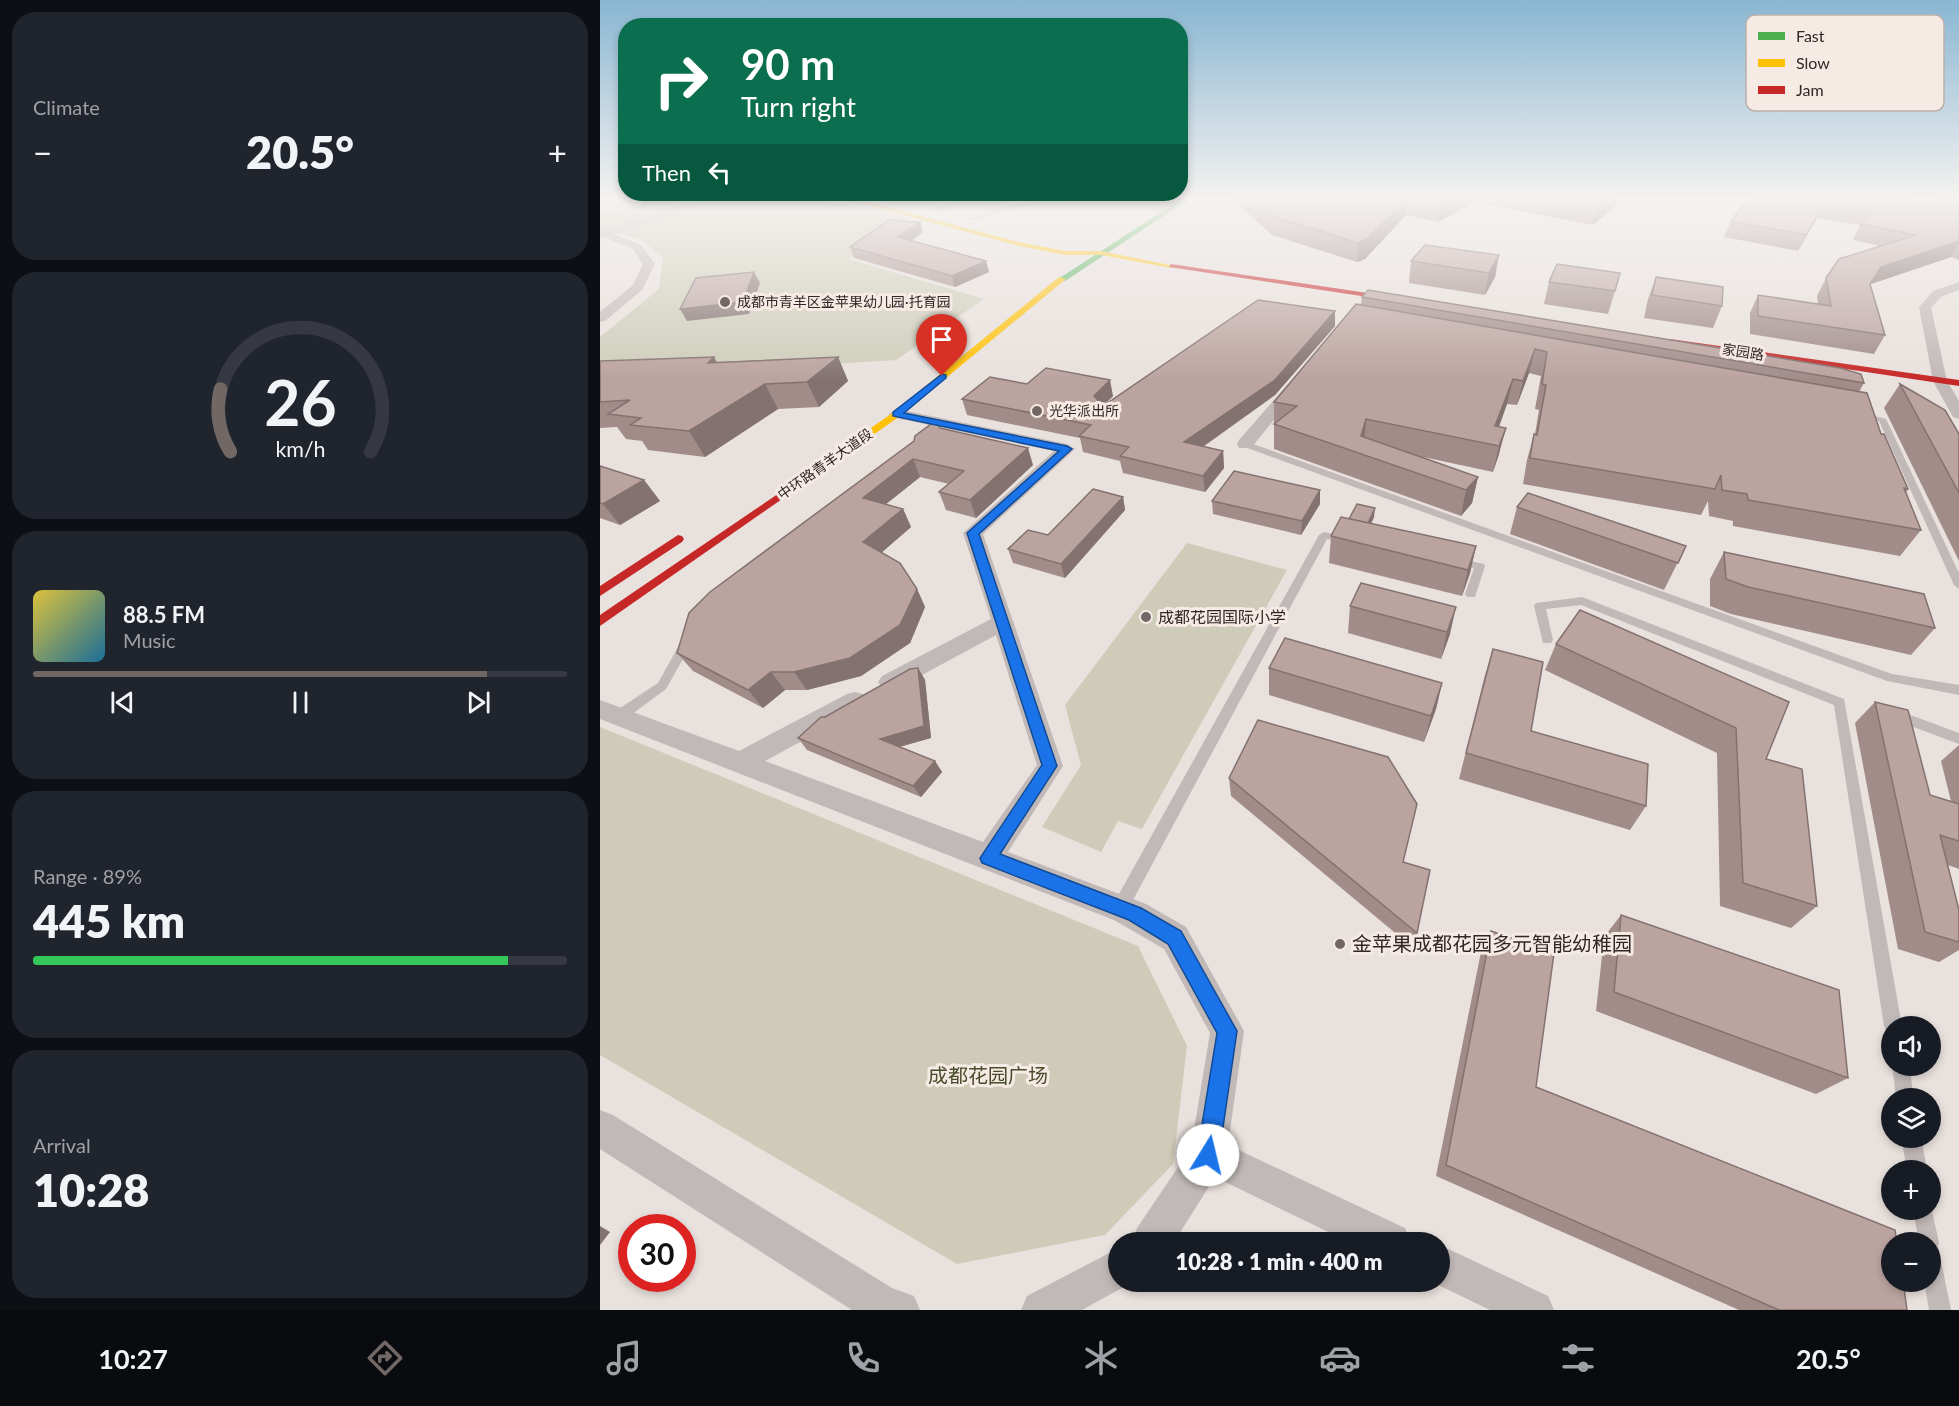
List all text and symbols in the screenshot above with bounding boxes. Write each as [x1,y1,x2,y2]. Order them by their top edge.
legend [1746,15,1944,111]
text: Fast [1796,26,1825,45]
text: 90 m [741,39,835,89]
icon: right [642,42,720,120]
text: Slow [1796,53,1830,72]
text: Jam [1796,80,1824,99]
text: Turn right [741,90,856,123]
text: Climate [33,95,100,119]
text: 20.5° [246,125,354,179]
text: − [33,132,52,172]
text: + [548,132,567,172]
icon: left [703,156,736,189]
text: Then [642,159,691,186]
place label: 成都市青羊区金苹果幼儿园·托育园 [737,293,951,310]
marker: 成都市青羊区金苹果幼儿园·托育园 [718,295,732,309]
pin [916,314,967,376]
icon: arrive [925,323,958,356]
street label: 家园路 [1721,340,1765,363]
text: 26 [264,365,336,440]
place label: 光华派出所 [1049,402,1119,419]
marker: 光华派出所 [1030,404,1044,418]
street label: 中环路青羊大道段 [774,425,875,503]
text: km/h [275,437,325,463]
text: 88.5 FM [123,601,205,628]
place label: 成都花园国际小学 [1158,607,1286,626]
marker: 成都花园国际小学 [1139,610,1153,624]
text: Music [123,628,176,652]
icon: previous [106,686,139,719]
icon: pause [284,686,317,719]
icon: next [462,686,495,719]
text: Range · 89% [33,864,142,888]
text: 445 km [33,894,185,948]
place label: 金苹果成都花园多元智能幼稚园 [1352,931,1632,955]
marker: 金苹果成都花园多元智能幼稚园 [1333,937,1347,951]
map controls [1881,1016,1941,1292]
button: sound [1881,1016,1941,1076]
park label: 成都花园广场 [928,1063,1048,1087]
button: layers [1881,1088,1941,1148]
position arrow [1176,1123,1240,1187]
text: Arrival [33,1133,91,1157]
button: + [1881,1160,1941,1220]
text: 10:28 [33,1163,149,1217]
speed limit sign: 30 [618,1214,696,1292]
button: − [1881,1232,1941,1292]
text: 10:28 · 1 min · 400 m [1176,1248,1382,1275]
icon: directions [364,1337,406,1379]
icon: music [603,1337,645,1379]
icon: phone [842,1337,884,1379]
icon: climate [1080,1337,1122,1379]
icon: car [1319,1337,1361,1379]
icon: filters [1557,1337,1599,1379]
text: 10:27 [98,1342,168,1375]
text: 20.5° [1796,1342,1861,1375]

